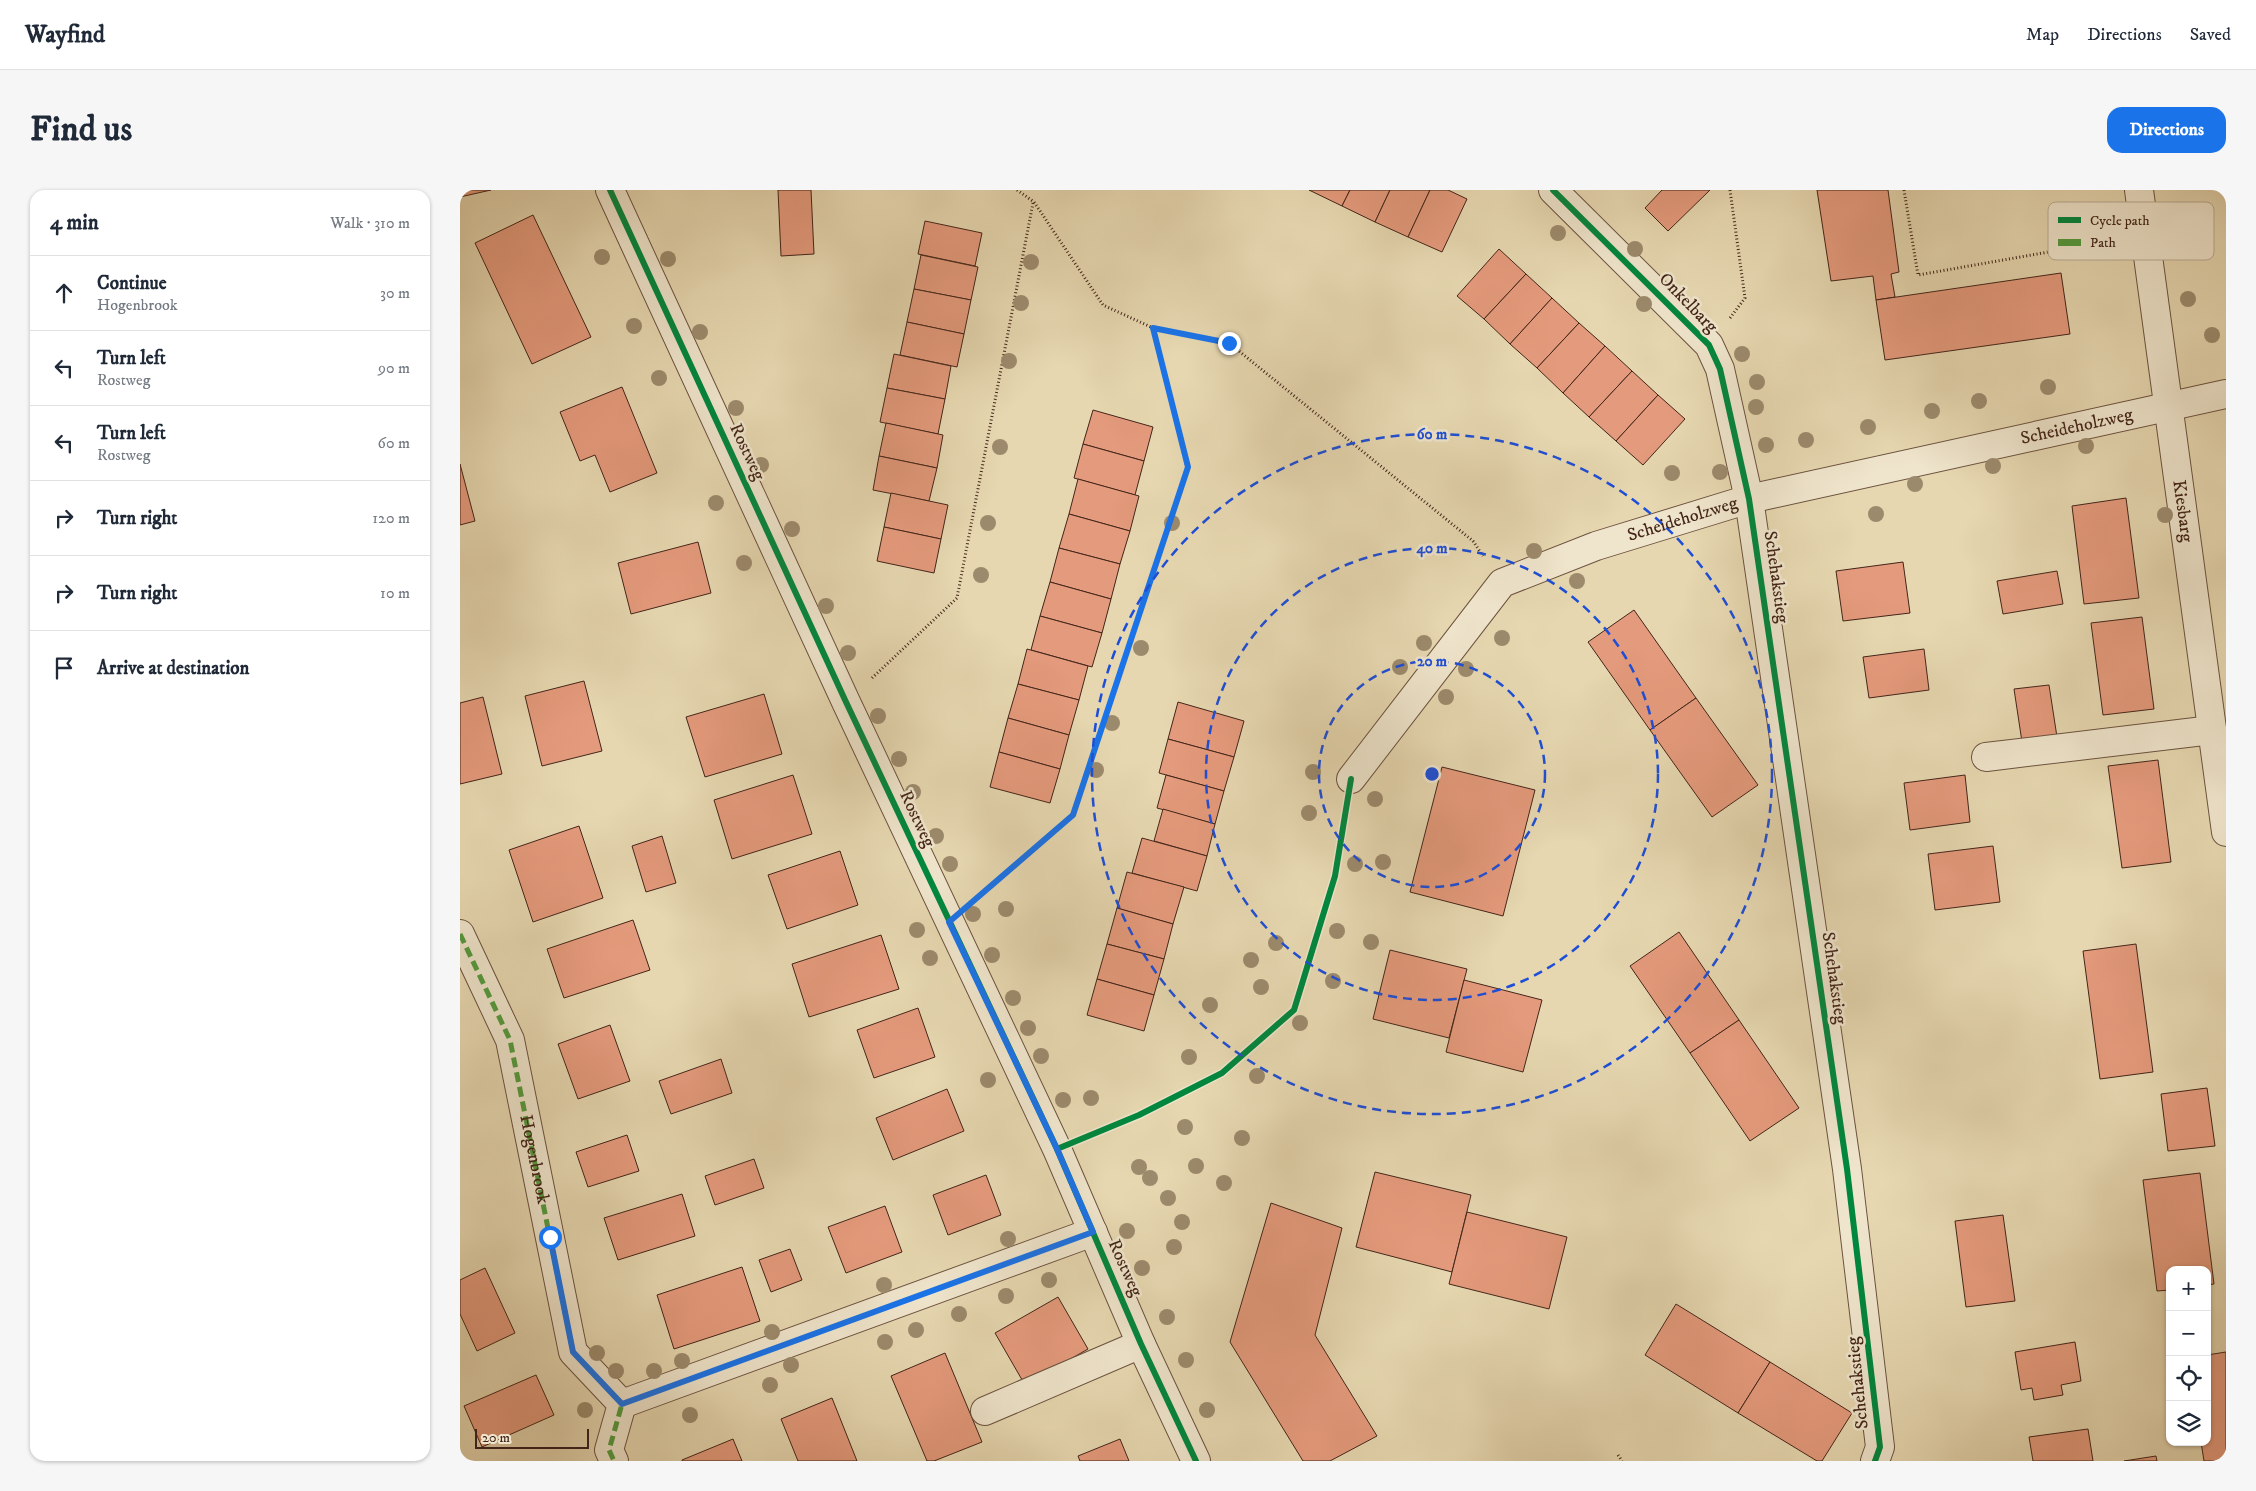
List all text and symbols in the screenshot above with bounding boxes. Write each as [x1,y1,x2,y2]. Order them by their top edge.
text: Wayfind [25,20,105,50]
text: Map [2026,24,2059,46]
text: Directions [2087,24,2162,46]
text: Saved [2190,24,2231,46]
button: Directions [2107,107,2226,153]
text: Find us [30,108,132,152]
legend [2048,202,2214,260]
text: 4 min [50,210,99,236]
text: Cycle path [2090,212,2150,230]
text: Walk · 310 m [330,213,410,233]
text: Path [2090,234,2117,252]
street label: Onkelbarg [1654,268,1722,338]
text: Continue [97,272,167,295]
icon: ahead [50,279,78,307]
text: 30 m [380,283,410,303]
text: Hogenbrook [97,295,178,315]
route end [1218,332,1241,355]
text: Turn left [97,347,166,370]
icon: left [50,354,78,382]
text: 90 m [378,358,410,378]
text: Rostweg [97,370,150,390]
street label: Scheideholzweg [2019,404,2135,450]
street label: Rostweg [724,420,770,484]
text: Turn left [97,422,166,445]
text: 60 m [1417,425,1448,444]
icon: left [50,429,78,457]
text: 60 m [378,433,410,453]
text: Rostweg [97,445,150,465]
street label: Kiesbarg [2167,479,2198,544]
street label: Scheideholzweg [1625,492,1741,547]
icon: right [50,504,78,532]
text: Turn right [97,507,177,530]
text: 120 m [372,508,410,528]
street label: Schehakstieg [1759,530,1793,625]
text: 40 m [1415,539,1448,558]
icon: right [50,579,78,607]
text: Turn right [97,582,177,605]
text: 10 m [380,583,410,603]
text: 20 m [1417,652,1448,671]
icon: arrive [50,654,78,682]
text: Arrive at destination [97,657,249,680]
centre of rings [1423,765,1441,783]
street label: Rostweg [894,787,940,851]
street label: Schehakstieg [1817,931,1851,1026]
street label: Hogenbrook [514,1113,554,1206]
route start [539,1226,562,1249]
street label: Rostweg [1103,1236,1147,1300]
map controls [2166,1266,2211,1446]
button: + [2166,1266,2211,1311]
button: − [2166,1311,2211,1356]
street label: Schehakstieg [1842,1336,1874,1430]
button: locate [2166,1356,2211,1401]
button: layers [2166,1401,2211,1446]
scale bar [475,1426,589,1449]
text: 20 m [482,1429,510,1447]

